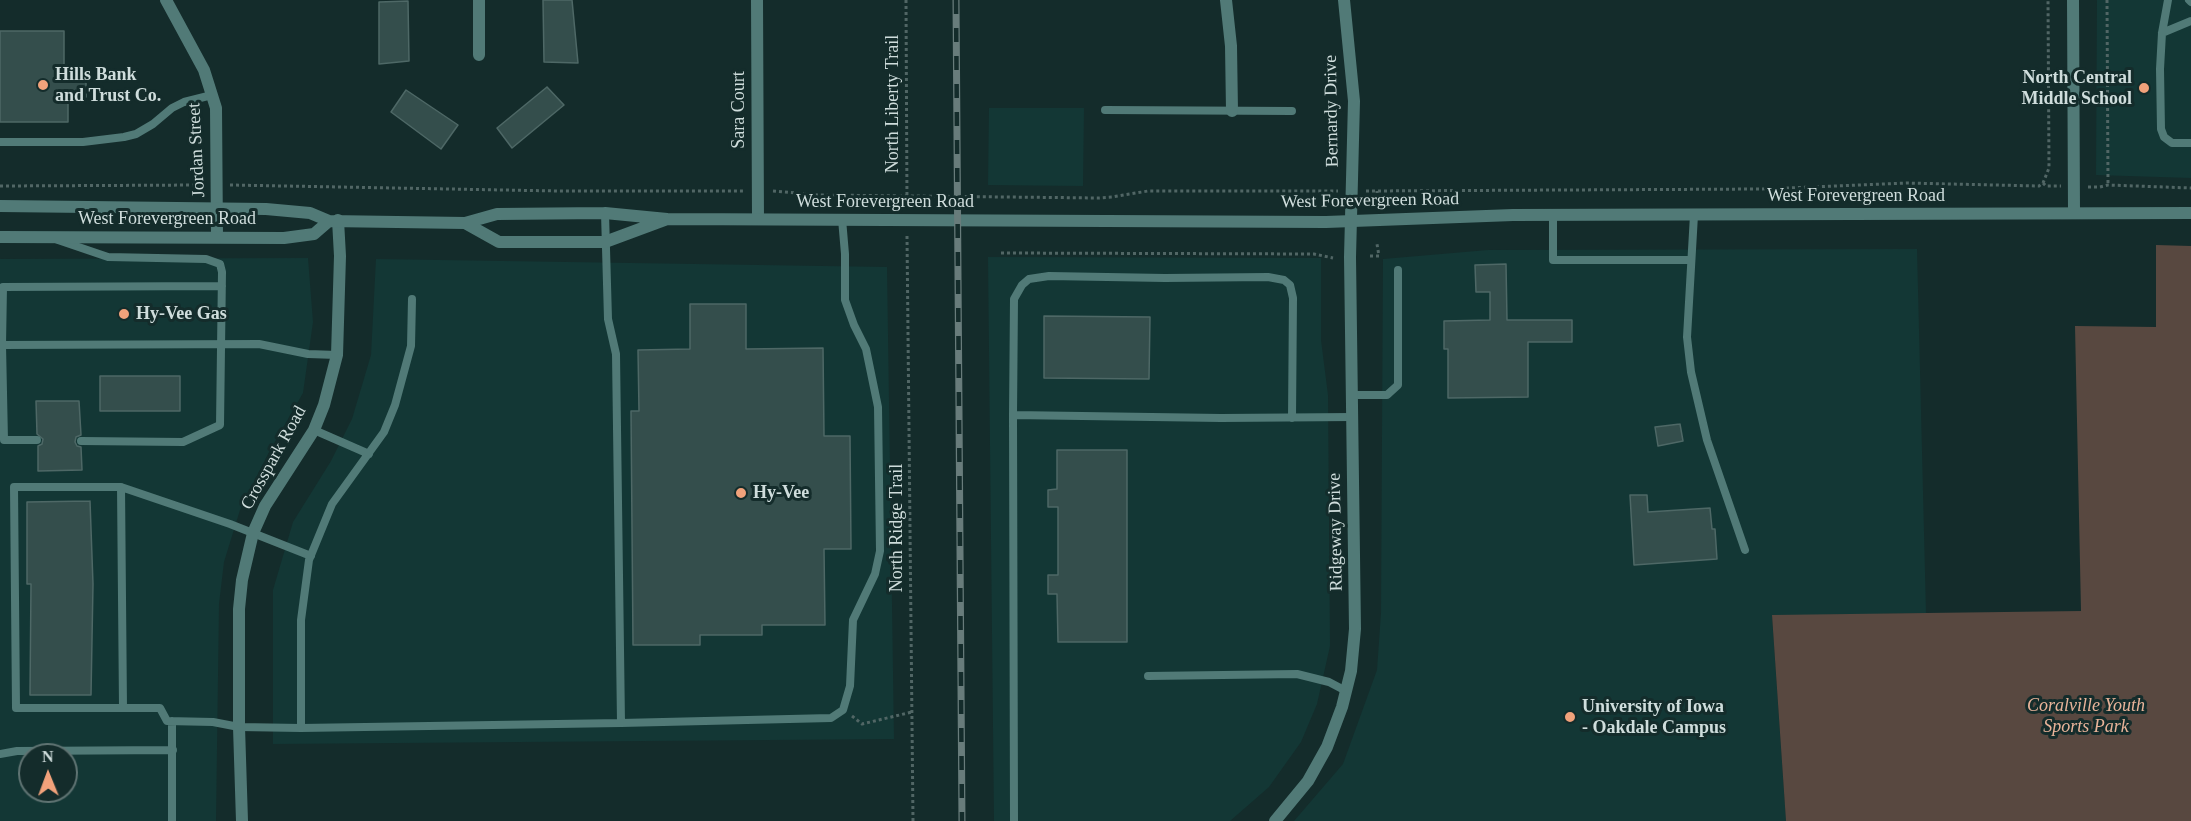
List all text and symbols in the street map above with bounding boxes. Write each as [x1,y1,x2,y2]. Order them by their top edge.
street label: North Liberty Trail [882,35,904,173]
street label: Bernardy Drive [1320,55,1344,167]
place label: Hills Bank and Trust Co. [55,64,161,106]
place label: North Central Middle School [2021,67,2132,110]
street label: Sara Court [728,71,750,149]
marker: Hills Bank and Trust Co. [36,78,50,92]
marker: North Central Middle School [2137,81,2151,95]
street label: Jordan Street [184,102,210,198]
street label: West Forevergreen Road [1767,185,1945,207]
street label: West Forevergreen Road [1281,189,1459,213]
street label: West Forevergreen Road [796,191,974,213]
street label: West Forevergreen Road [78,208,256,230]
place label: Hy-Vee Gas [136,303,227,325]
marker: Hy-Vee Gas [117,307,131,321]
street label: Crosspark Road [237,402,311,514]
street label: North Ridge Trail [886,464,908,592]
street label: Ridgeway Drive [1324,473,1348,591]
place label: Hy-Vee [753,482,809,504]
marker: Hy-Vee [734,486,748,500]
park label: Coralville Youth Sports Park [2027,695,2145,738]
place label: University of Iowa - Oakdale Campus [1582,696,1726,738]
marker: University of Iowa - Oakdale Campus [1563,710,1577,724]
north arrow [18,743,78,803]
text: N [42,748,54,765]

